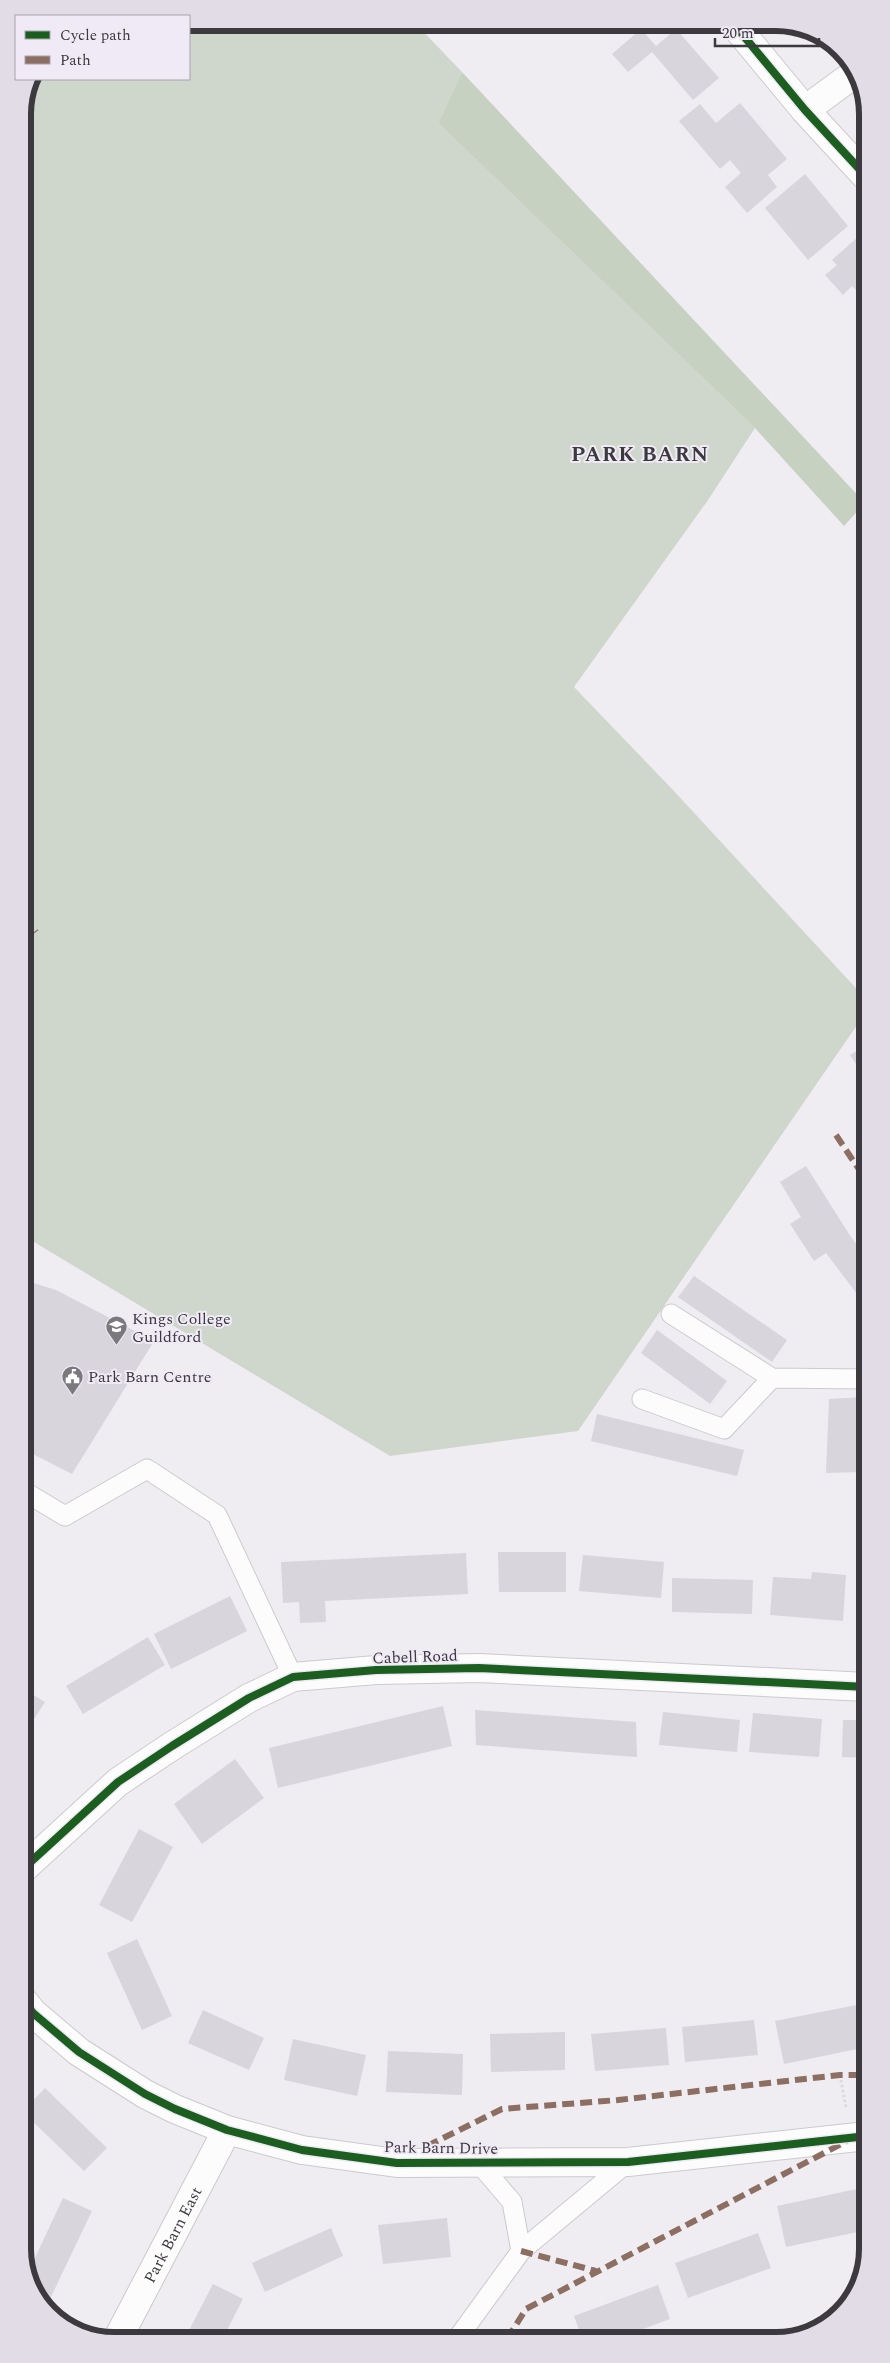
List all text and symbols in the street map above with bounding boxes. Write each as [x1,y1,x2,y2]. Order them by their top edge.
legend [15,15,190,80]
scale bar [715,15,819,47]
text: 20 m [722,22,754,45]
text: Cycle path [60,24,131,47]
text: Path [60,49,91,72]
district label: PARK BARN [571,439,709,471]
place label: Kings College Guildford [132,1307,231,1349]
school or university icon: Kings College Guildford [104,1315,128,1346]
public building icon: Park Barn Centre [60,1364,84,1395]
place label: Park Barn Centre [88,1365,212,1389]
street label: Cabell Road [372,1644,458,1670]
street label: Park Barn Drive [384,2135,498,2161]
street label: Park Barn East [138,2182,208,2287]

